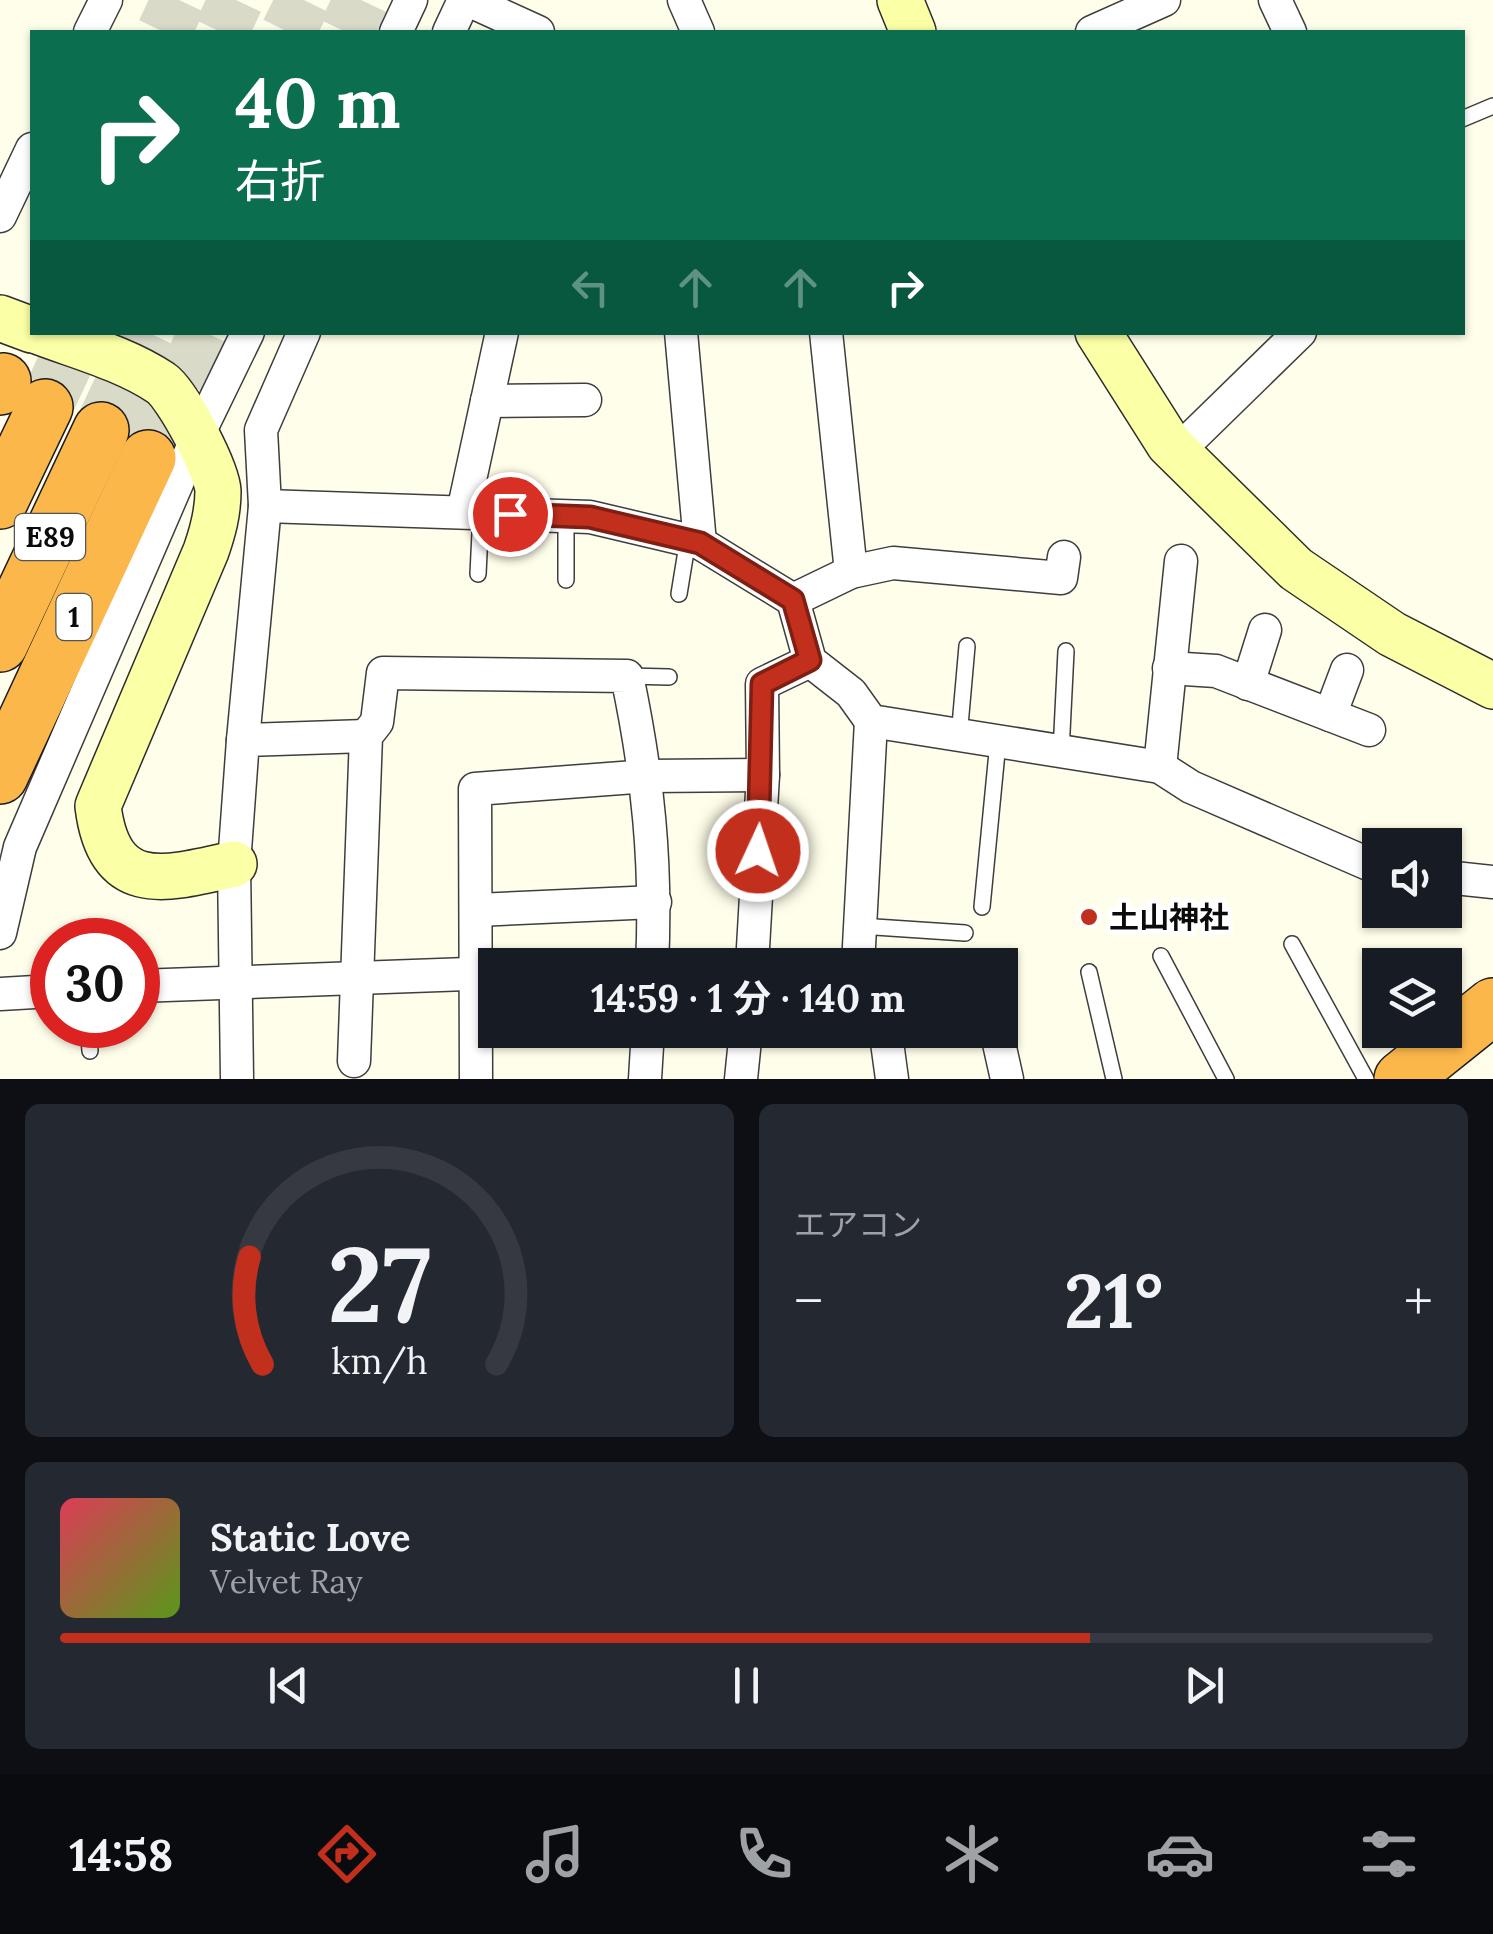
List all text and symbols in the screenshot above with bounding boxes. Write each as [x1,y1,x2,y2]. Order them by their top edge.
text: 40 m [235,58,401,147]
icon: right [70,70,200,200]
text: 右折 [235,152,325,209]
icon: left [563,260,618,315]
icon: ahead [668,260,723,315]
icon: ahead [773,260,828,315]
icon: right [878,260,933,315]
pin [468,472,553,557]
icon: arrive [483,487,538,542]
road number: E89 [15,514,85,560]
road number: 1 [56,594,92,640]
position arrow [706,799,810,903]
map controls [1362,828,1462,1048]
button: sound [1362,828,1462,928]
place label: 土山神社 [1109,898,1229,936]
marker: 土山神社 [1078,906,1100,928]
speed limit sign: 30 [30,918,160,1048]
button: layers [1362,948,1462,1048]
text: 14:59 · 1 分 · 140 m [591,974,905,1022]
text: エアコン [794,1204,922,1245]
text: 27 [327,1217,432,1350]
text: 21° [1064,1253,1163,1349]
text: − [794,1266,823,1336]
text: + [1404,1266,1433,1336]
text: km/h [331,1338,428,1384]
text: Static Love [210,1513,410,1561]
text: Velvet Ray [210,1561,363,1602]
icon: previous [261,1658,316,1713]
icon: pause [719,1658,774,1713]
icon: next [1177,1658,1232,1713]
icon: directions [312,1819,382,1889]
icon: music [520,1819,590,1889]
icon: phone [729,1819,799,1889]
icon: climate [937,1819,1007,1889]
icon: car [1145,1819,1215,1889]
icon: filters [1354,1819,1424,1889]
text: 14:58 [69,1826,173,1883]

